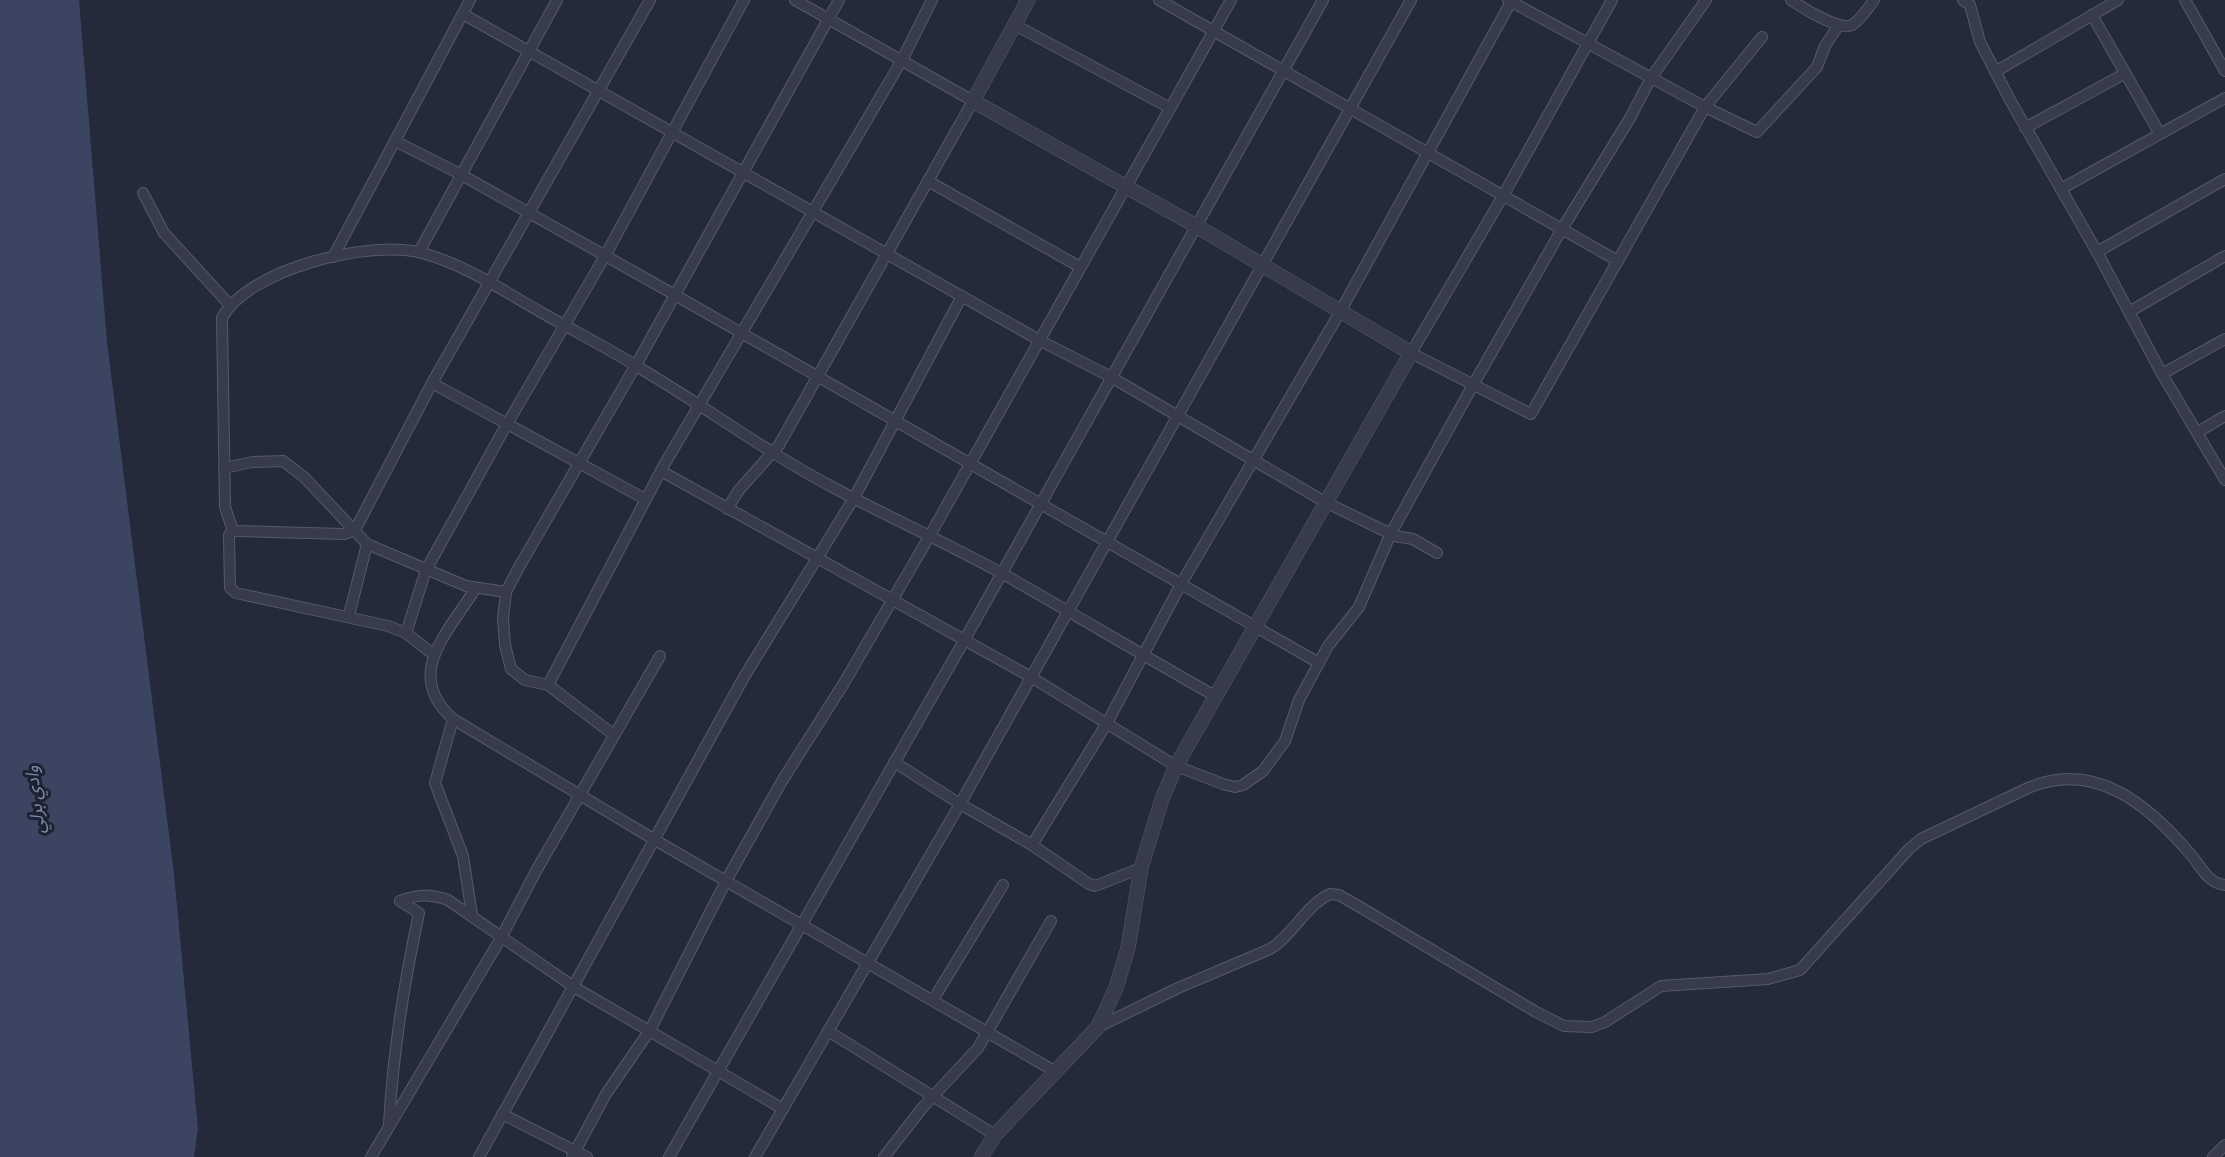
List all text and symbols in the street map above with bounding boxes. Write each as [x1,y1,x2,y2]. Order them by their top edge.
water label: وادي برلي [20,764,53,835]

